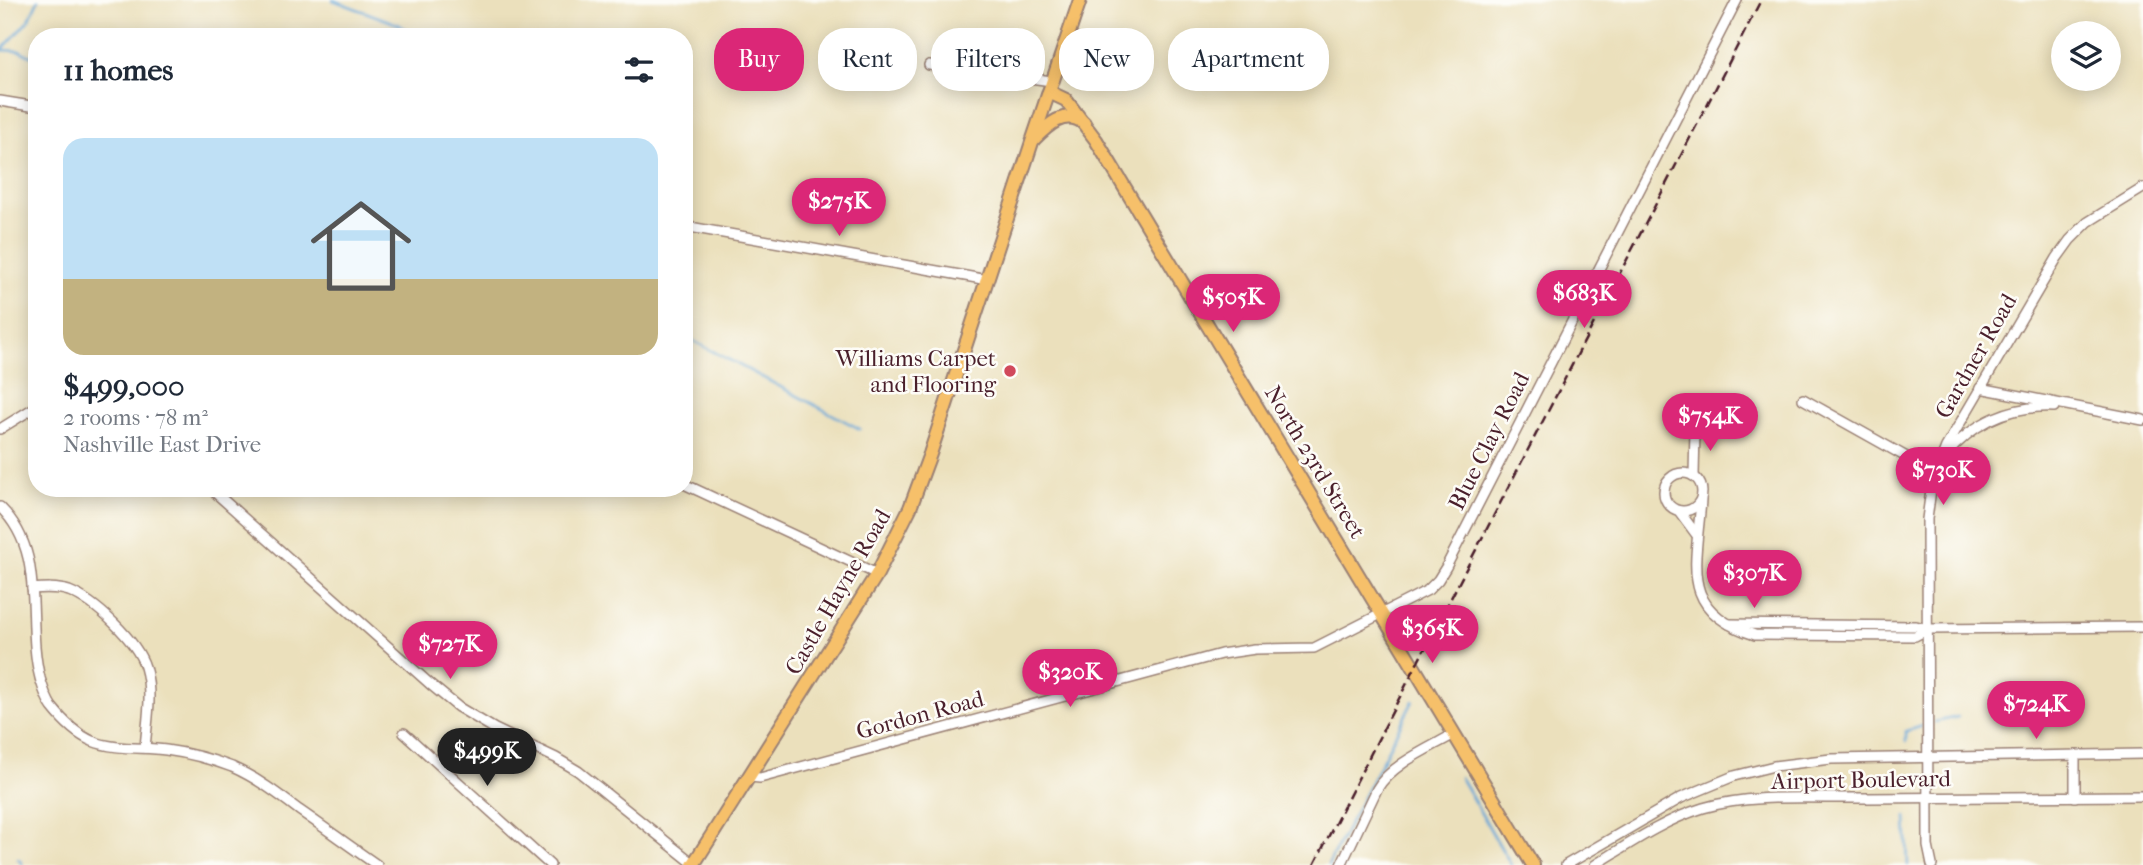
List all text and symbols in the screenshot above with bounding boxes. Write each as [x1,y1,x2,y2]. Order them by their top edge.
map controls [2051,21,2121,91]
button: layers [2051,21,2121,91]
chip: Buy [714,28,804,91]
chip: Rent [818,28,917,91]
chip: Filters [931,28,1045,91]
chip: New [1059,28,1154,91]
chip: Apartment [1168,28,1329,91]
icon: filters [620,51,658,89]
text: 11 homes [63,53,173,88]
pin: $275K [790,178,888,238]
icon: home [298,183,424,309]
text: $275K [808,187,870,214]
pin: $683K [1535,270,1633,330]
pin: $505K [1184,274,1282,334]
text: $683K [1553,279,1615,306]
text: $505K [1202,283,1264,310]
street label: Gardner Road [1929,288,2023,423]
place label: Williams Carpet and Flooring [834,345,997,398]
marker: Williams Carpet and Flooring [1002,363,1018,379]
street label: Blue Clay Road [1443,367,1535,514]
text: $499,000 [63,369,185,404]
street label: North 23rd Street [1259,381,1371,543]
pin: $754K [1661,393,1759,453]
text: $754K [1678,402,1742,429]
text: 2 rooms · 78 m² [63,404,208,431]
text: Nashville East Drive [63,431,261,458]
pin: $730K [1894,448,1992,507]
text: $730K [1912,456,1974,483]
street label: Castle Hayne Road [780,504,897,680]
pin: $307K [1705,550,1803,610]
text: $307K [1723,559,1785,586]
pin: $365K [1383,606,1481,665]
text: $365K [1401,614,1463,641]
pin: $727K [401,622,499,681]
text: $727K [418,630,482,657]
pin: $320K [1021,650,1119,709]
text: $320K [1038,658,1102,685]
pin: $724K [1987,682,2085,741]
street label: Gordon Road [853,685,987,745]
text: $724K [2003,690,2069,717]
pin: $499K [438,728,536,788]
text: $499K [453,737,521,764]
street label: Airport Boulevard [1770,765,1952,795]

